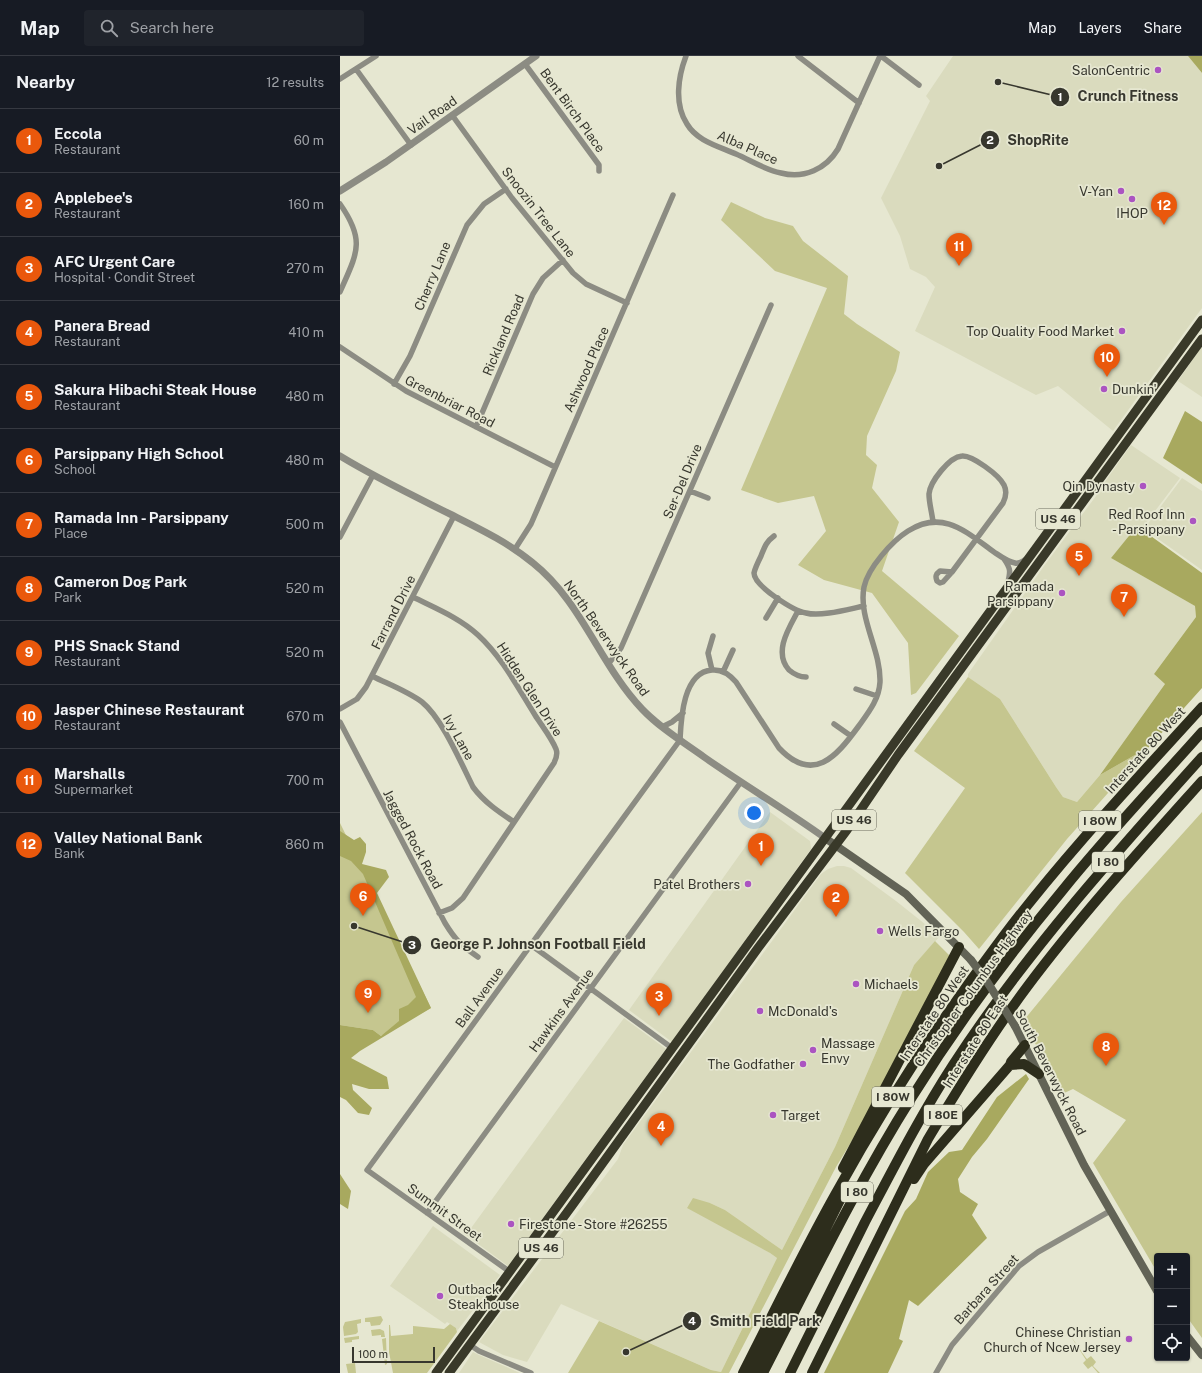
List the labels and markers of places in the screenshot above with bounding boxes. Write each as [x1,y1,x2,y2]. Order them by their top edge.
place label: SalonCentric [1072,63,1150,78]
marker: SalonCentric [1153,65,1163,75]
callout: Crunch Fitness [1050,84,1186,110]
callout: ShopRite [980,127,1077,153]
place label: V-Yan [1079,184,1113,199]
marker: V-Yan [1116,186,1126,196]
pin: 12 [1151,192,1177,225]
marker: IHOP [1127,194,1137,204]
place label: IHOP [1116,206,1148,221]
pin: 11 [946,233,972,266]
place label: Top Quality Food Market [966,324,1114,339]
marker: Top Quality Food Market [1117,326,1127,336]
pin: 10 [1094,344,1120,377]
place label: Dunkin' [1112,382,1157,397]
marker: Dunkin' [1099,384,1109,394]
place label: Qin Dynasty [1062,479,1135,494]
marker: Qin Dynasty [1138,481,1148,491]
place label: Red Roof Inn - Parsippany [1108,507,1185,537]
marker: Red Roof Inn - Parsippany [1188,516,1198,526]
pin: 5 [1066,543,1092,576]
place label: Ramada Parsippany [987,579,1054,609]
pin: 7 [1111,584,1137,617]
marker: Ramada Parsippany [1057,588,1067,598]
pin: 1 [748,833,774,866]
place label: Patel Brothers [653,877,740,892]
marker: Patel Brothers [743,879,753,889]
pin: 6 [350,883,376,916]
pin: 2 [823,884,849,917]
place label: Wells Fargo [888,924,959,939]
marker: Wells Fargo [875,926,885,936]
callout: George P. Johnson Football Field [402,932,654,958]
place label: Michaels [864,977,918,992]
marker: Michaels [851,979,861,989]
pin: 9 [355,980,381,1013]
pin: 3 [646,983,672,1016]
place label: McDonald's [768,1004,838,1019]
marker: McDonald's [755,1006,765,1016]
pin: 8 [1093,1033,1119,1066]
place label: Massage Envy [821,1036,875,1066]
marker: Massage Envy [808,1045,818,1055]
place label: The Godfather [708,1057,795,1072]
marker: The Godfather [798,1059,808,1069]
place label: Target [781,1108,820,1123]
marker: Target [768,1110,778,1120]
pin: 4 [648,1113,674,1146]
place label: Firestone - Store #26255 [519,1217,668,1232]
marker: Firestone - Store #26255 [506,1219,516,1229]
place label: Outback Steakhouse [448,1282,519,1312]
marker: Outback Steakhouse [435,1291,445,1301]
callout: Smith Field Park [682,1308,829,1334]
place label: Chinese Christian Church of Ncew Jersey [984,1325,1121,1355]
marker: Chinese Christian Church of Ncew Jersey [1124,1334,1134,1344]

